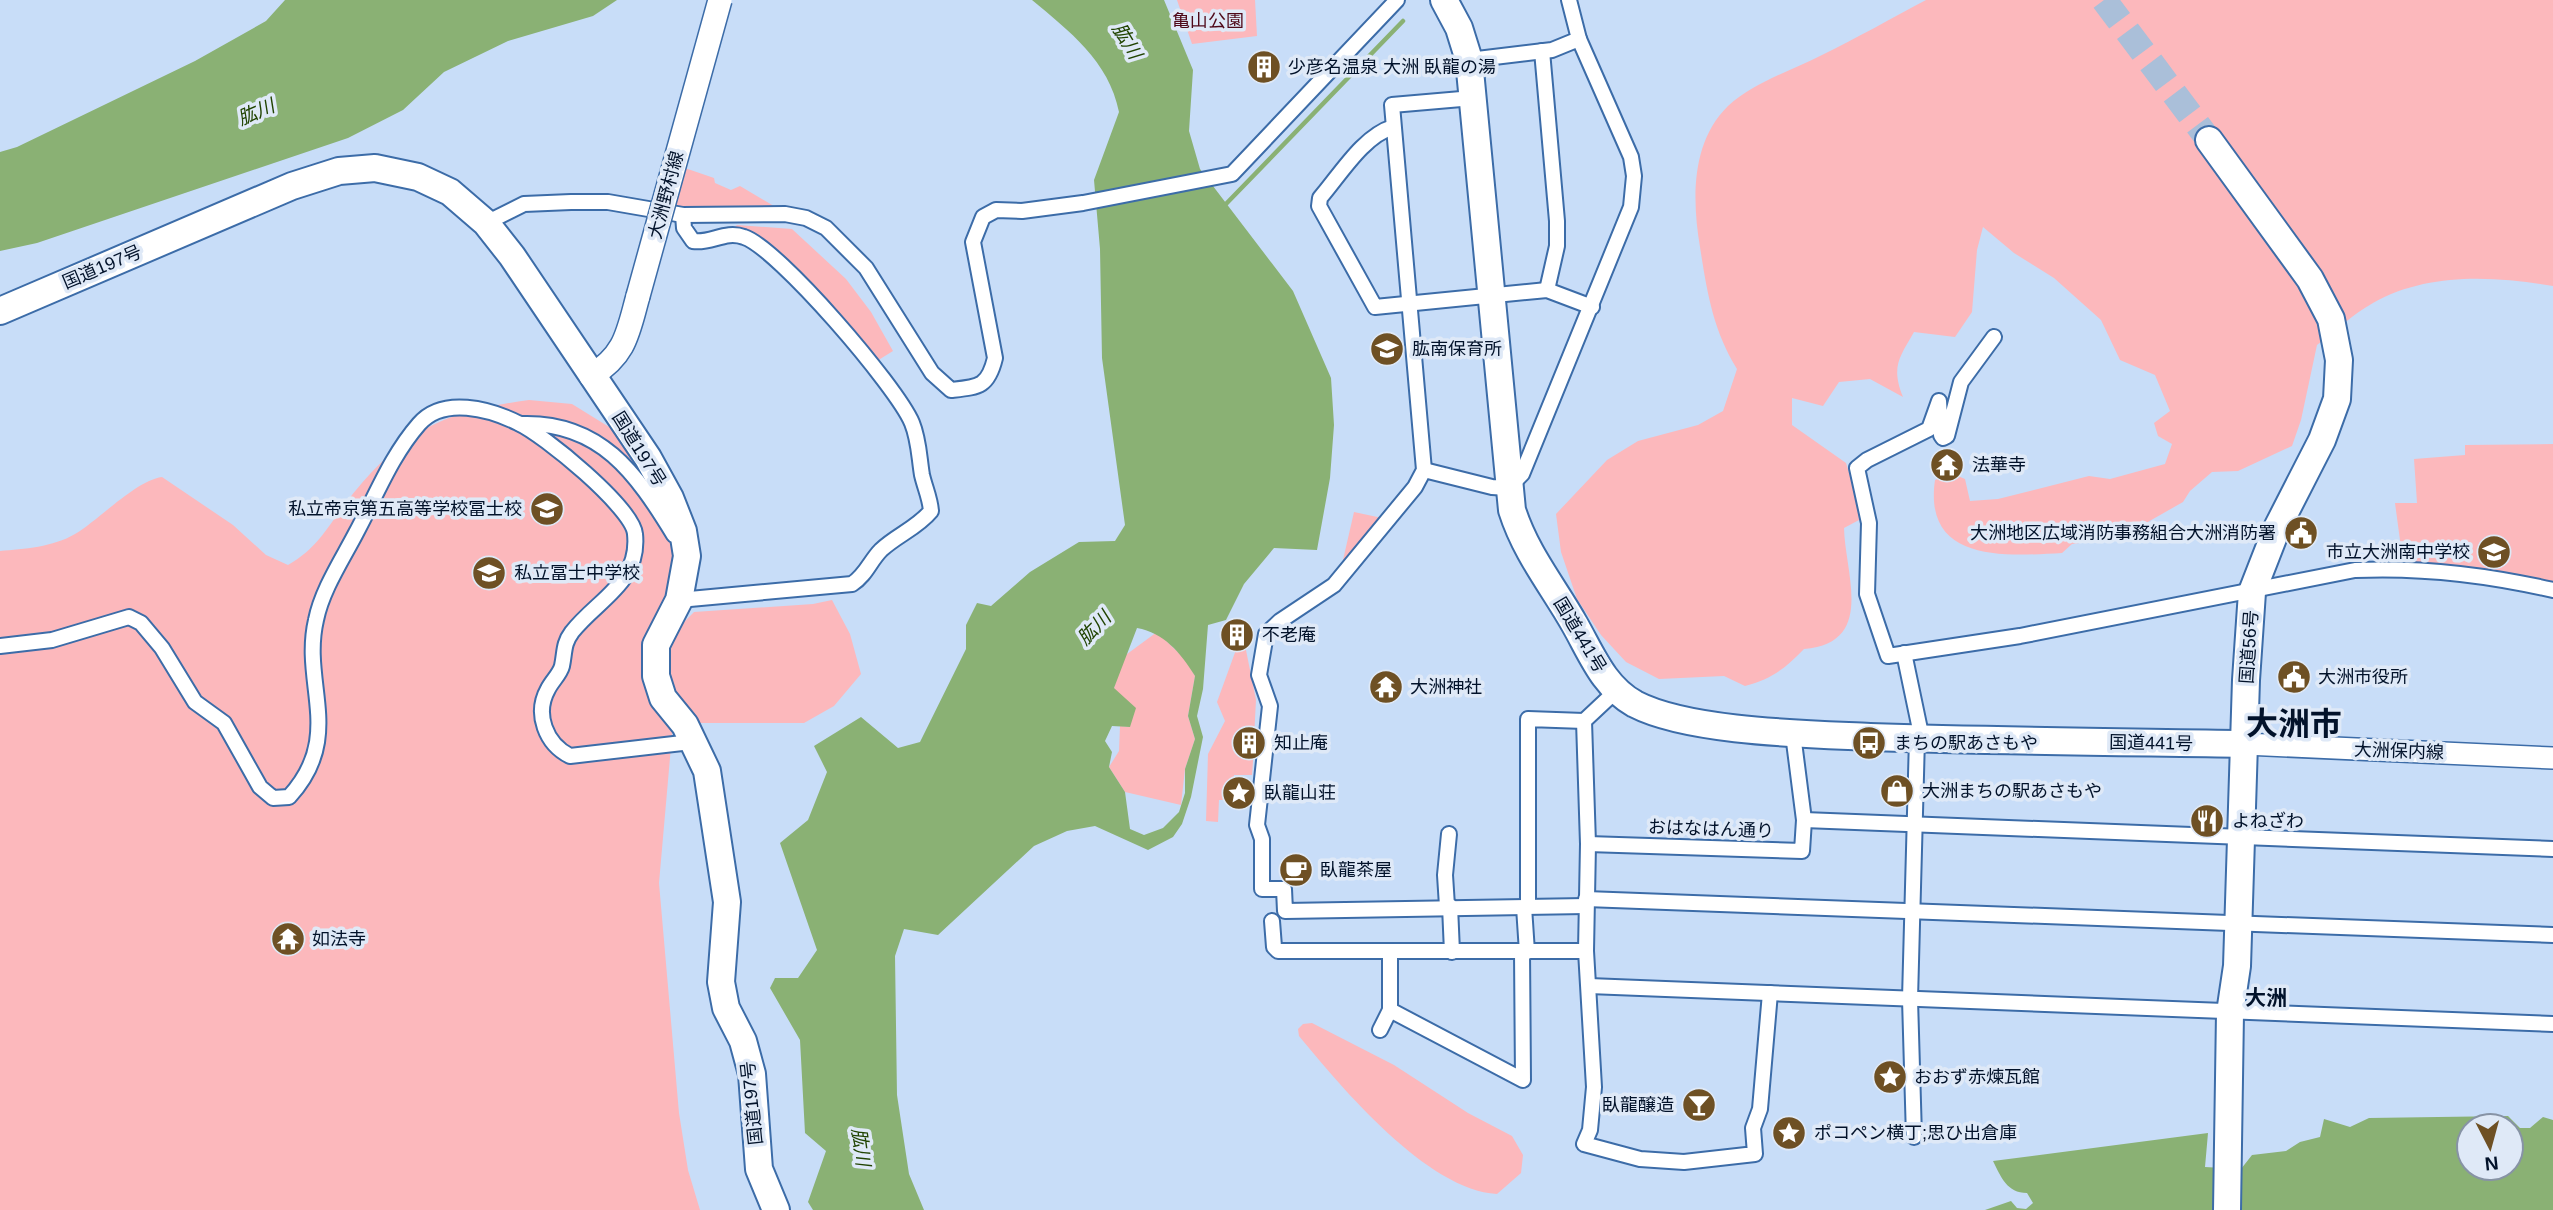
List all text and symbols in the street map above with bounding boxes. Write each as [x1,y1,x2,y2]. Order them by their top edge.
park label: 亀山公園 [1172,11,1244,31]
water label: 肱川 [1108,19,1147,64]
building icon: 少彦名温泉 大洲 臥龍の湯 [1245,48,1283,86]
place label: 少彦名温泉 大洲 臥龍の湯 [1288,57,1496,77]
water label: 肱川 [234,94,279,129]
street label: 大洲野村線 [645,149,687,241]
street label: 国道197号 [59,241,145,293]
school or university icon: 肱南保育所 [1368,330,1406,368]
place label: 肱南保育所 [1412,339,1502,359]
street label: 国道197号 [608,408,670,490]
temple icon: 法華寺 [1928,446,1966,484]
place label: 法華寺 [1972,455,2026,475]
school or university icon: 私立帝京第五高等学校冨士校 [528,490,566,528]
place label: 私立帝京第五高等学校冨士校 [288,499,522,519]
public building icon: 大洲地区広域消防事務組合大洲消防署 [2282,514,2320,552]
place label: 大洲地区広域消防事務組合大洲消防署 [1970,523,2276,543]
school or university icon: 市立大洲南中学校 [2475,533,2513,571]
place label: 市立大洲南中学校 [2326,542,2470,562]
school or university icon: 私立冨士中学校 [470,554,508,592]
place label: 私立冨士中学校 [514,563,640,583]
street label: 国道441号 [1550,594,1610,676]
water label: 肱川 [1073,606,1116,649]
street label: 国道56号 [2236,609,2262,685]
building icon: 不老庵 [1218,616,1256,654]
place label: 不老庵 [1262,625,1316,645]
public building icon: 大洲市役所 [2275,658,2313,696]
place label: 大洲市役所 [2318,667,2408,687]
temple icon: 大洲神社 [1367,668,1405,706]
place label: 大洲神社 [1410,677,1482,697]
district label: 大洲市 [2246,706,2342,742]
building icon: 知止庵 [1230,724,1268,762]
bus stop icon: まちの駅あさもや [1850,724,1888,762]
street label: 国道441号 [2109,732,2193,754]
place label: 知止庵 [1274,733,1328,753]
place label: まちの駅あさもや [1894,733,2038,753]
street label: 大洲保内線 [2354,739,2444,763]
shop icon: 大洲まちの駅あさもや [1878,772,1916,810]
place icon: 臥龍山荘 [1220,774,1258,812]
place label: 大洲まちの駅あさもや [1922,781,2102,801]
place label: 臥龍山荘 [1264,783,1336,803]
restaurant icon: よねざわ [2188,802,2226,840]
place label: よねざわ [2232,811,2304,831]
street label: おはなはん通り [1648,817,1774,841]
cafe icon: 臥龍茶屋 [1277,851,1315,889]
place label: 臥龍茶屋 [1320,860,1392,880]
temple icon: 如法寺 [269,920,307,958]
place label: 如法寺 [312,929,366,949]
district label: 大洲 [2245,986,2287,1009]
place icon: おおず赤煉瓦館 [1871,1058,1909,1096]
street label: 国道197号 [738,1060,766,1146]
place label: おおず赤煉瓦館 [1914,1067,2040,1087]
bar icon: 臥龍醸造 [1680,1086,1718,1124]
place label: 臥龍醸造 [1602,1095,1674,1115]
north arrow [2455,1112,2525,1182]
place icon: ポコペン横丁;思ひ出倉庫 [1770,1114,1808,1152]
place label: ポコペン横丁;思ひ出倉庫 [1814,1123,2017,1143]
water label: 肱川 [848,1127,874,1169]
text: N [2484,1152,2500,1175]

